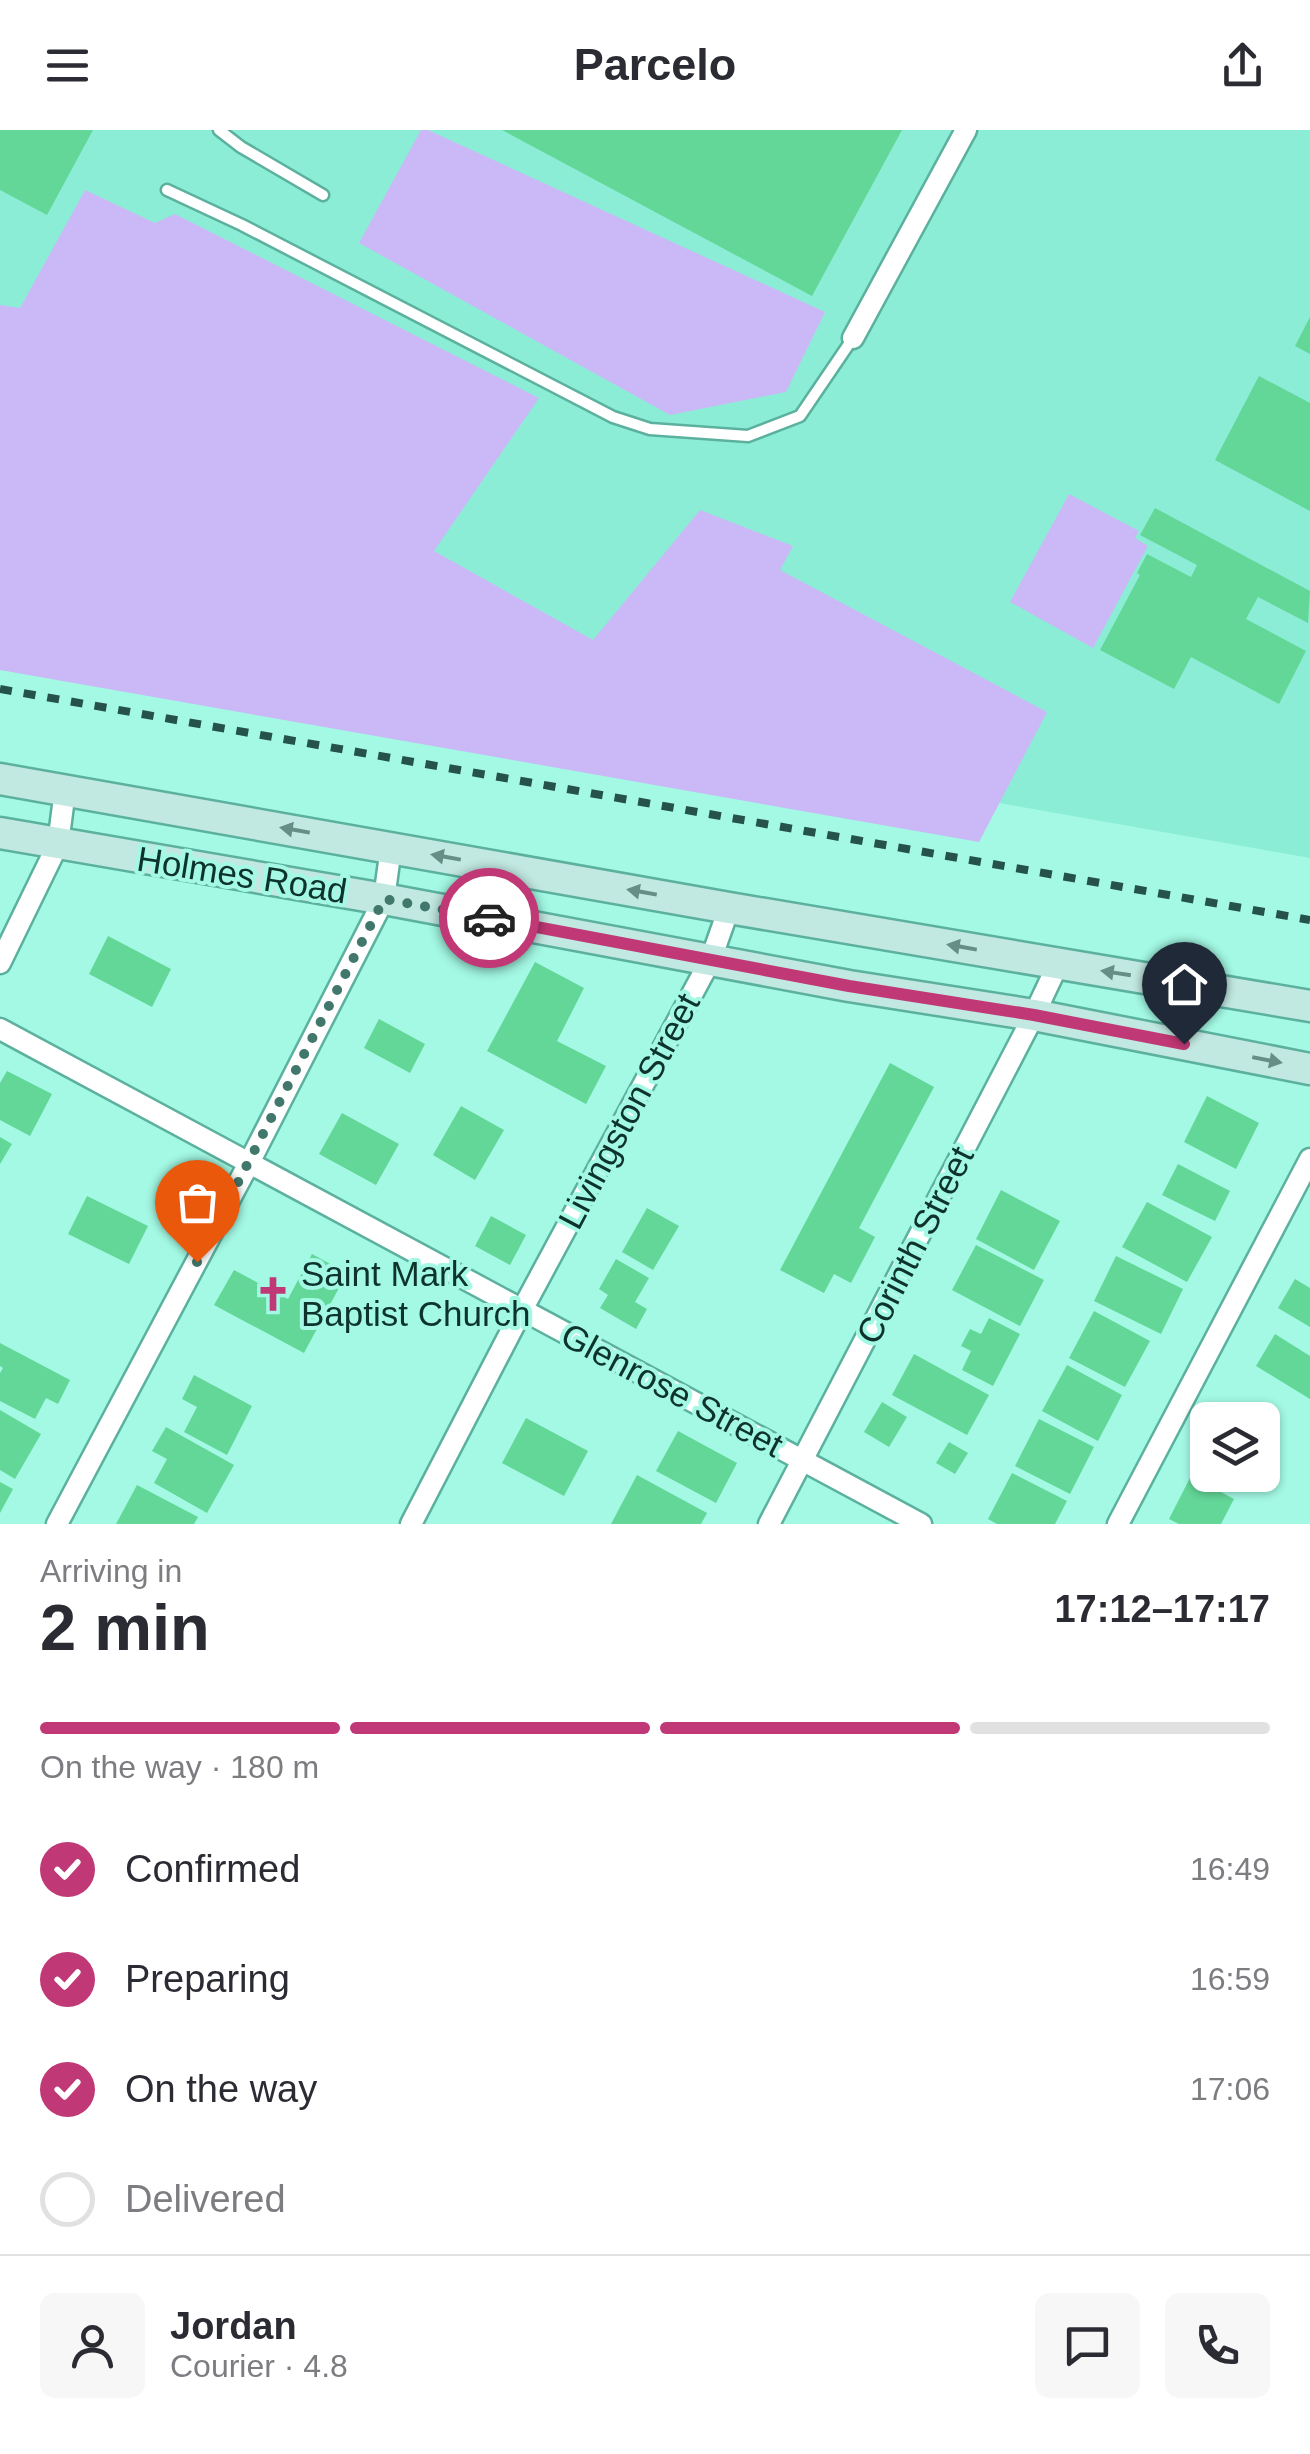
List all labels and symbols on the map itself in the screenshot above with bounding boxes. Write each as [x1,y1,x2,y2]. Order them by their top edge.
one-way arrow [278,822,310,837]
street label: Holmes Road [134,839,350,910]
one-way arrow [430,849,461,864]
courier [439,868,539,968]
one-way arrow [625,884,657,899]
one-way arrow [946,939,977,954]
pin [1142,942,1227,1045]
one-way arrow [1100,965,1131,981]
street label: Livingston Street [550,986,707,1235]
one-way arrow [1252,1053,1283,1069]
street label: Corinth Street [848,1139,981,1350]
pin [155,1160,240,1263]
place label: Saint Mark Baptist Church [301,1254,531,1333]
church icon: Saint Mark Baptist Church [254,1275,292,1313]
street label: Glenrose Street [555,1315,790,1464]

